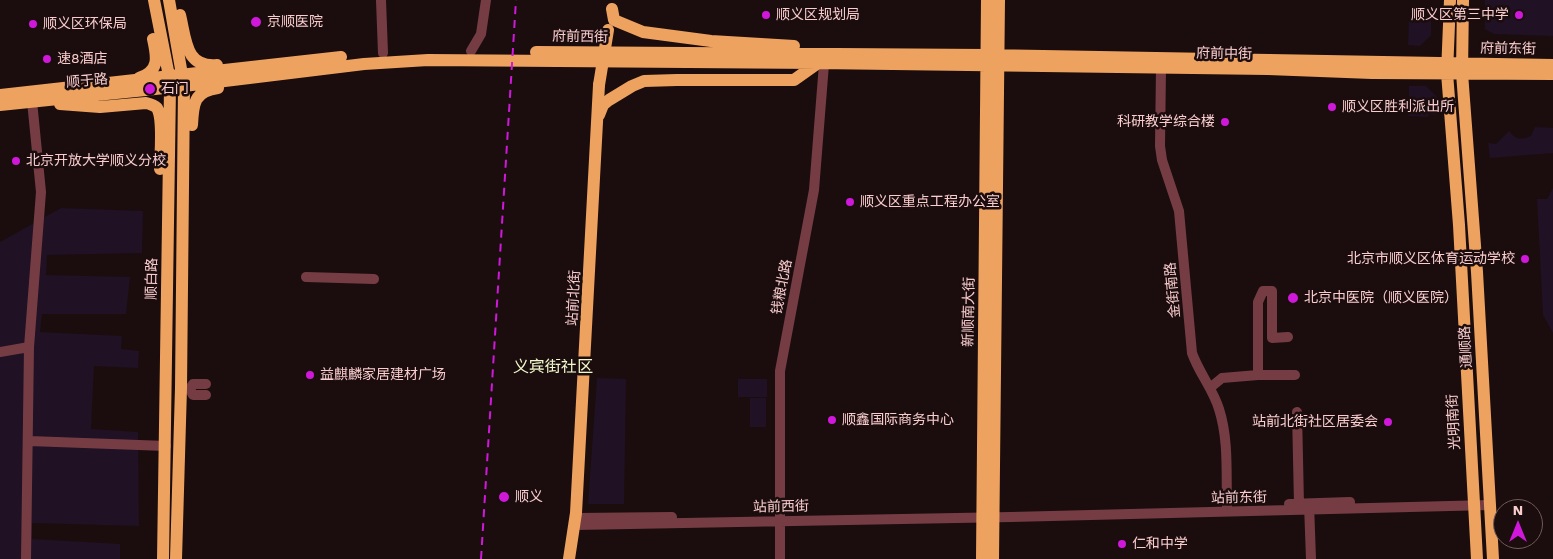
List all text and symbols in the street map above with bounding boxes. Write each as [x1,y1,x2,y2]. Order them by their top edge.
place label: 顺义区规划局 [776,7,860,23]
place label: 顺义区第三中学 [1411,7,1509,23]
marker: 顺义区规划局 [760,9,772,21]
marker: 顺义区第三中学 [1513,9,1525,21]
place label: 京顺医院 [267,14,323,30]
marker: 京顺医院 [249,15,263,29]
place label: 顺义区环保局 [43,16,127,32]
marker: 顺义区环保局 [27,18,39,30]
street label: 府前西街 [552,28,608,46]
street label: 府前东街 [1480,40,1536,58]
street label: 府前中街 [1196,45,1252,63]
place label: 速8酒店 [57,51,108,67]
marker: 速8酒店 [41,53,53,65]
street label: 顺于路 [65,71,109,91]
place label: 石门 [161,81,189,97]
marker: 石门 [143,82,157,96]
place label: 顺义区胜利派出所 [1342,99,1454,115]
marker: 顺义区胜利派出所 [1326,101,1338,113]
place label: 科研教学综合楼 [1117,114,1215,130]
marker: 科研教学综合楼 [1219,116,1231,128]
place label: 北京开放大学顺义分校 [26,153,166,169]
marker: 北京开放大学顺义分校 [10,155,22,167]
place label: 顺义区重点工程办公室 [860,194,1000,210]
marker: 顺义区重点工程办公室 [844,196,856,208]
place label: 北京市顺义区体育运动学校 [1347,251,1515,267]
marker: 北京市顺义区体育运动学校 [1519,253,1531,265]
street label: 顺白路 [143,258,161,300]
street label: 钱粮北路 [768,258,796,316]
street label: 金街南路 [1162,261,1184,319]
street label: 站前北街 [564,270,584,326]
street label: 新顺南大街 [960,277,978,347]
place label: 北京中医院（顺义医院） [1304,290,1458,306]
marker: 北京中医院（顺义医院） [1286,291,1300,305]
street label: 通顺路 [1457,326,1475,368]
district label: 义宾街社区 [513,357,593,377]
place label: 益麒麟家居建材广场 [320,367,446,383]
marker: 益麒麟家居建材广场 [304,369,316,381]
street label: 光明南街 [1444,394,1464,450]
place label: 顺鑫国际商务中心 [842,412,954,428]
marker: 顺鑫国际商务中心 [826,414,838,426]
place label: 站前北街社区居委会 [1252,414,1378,430]
marker: 站前北街社区居委会 [1382,416,1394,428]
place label: 顺义 [515,489,543,505]
street label: 站前东街 [1211,489,1267,507]
marker: 顺义 [497,490,511,504]
street label: 站前西街 [753,498,809,516]
north arrow [1493,499,1543,549]
text: N [1513,502,1523,518]
place label: 仁和中学 [1132,536,1188,552]
marker: 仁和中学 [1116,538,1128,550]

